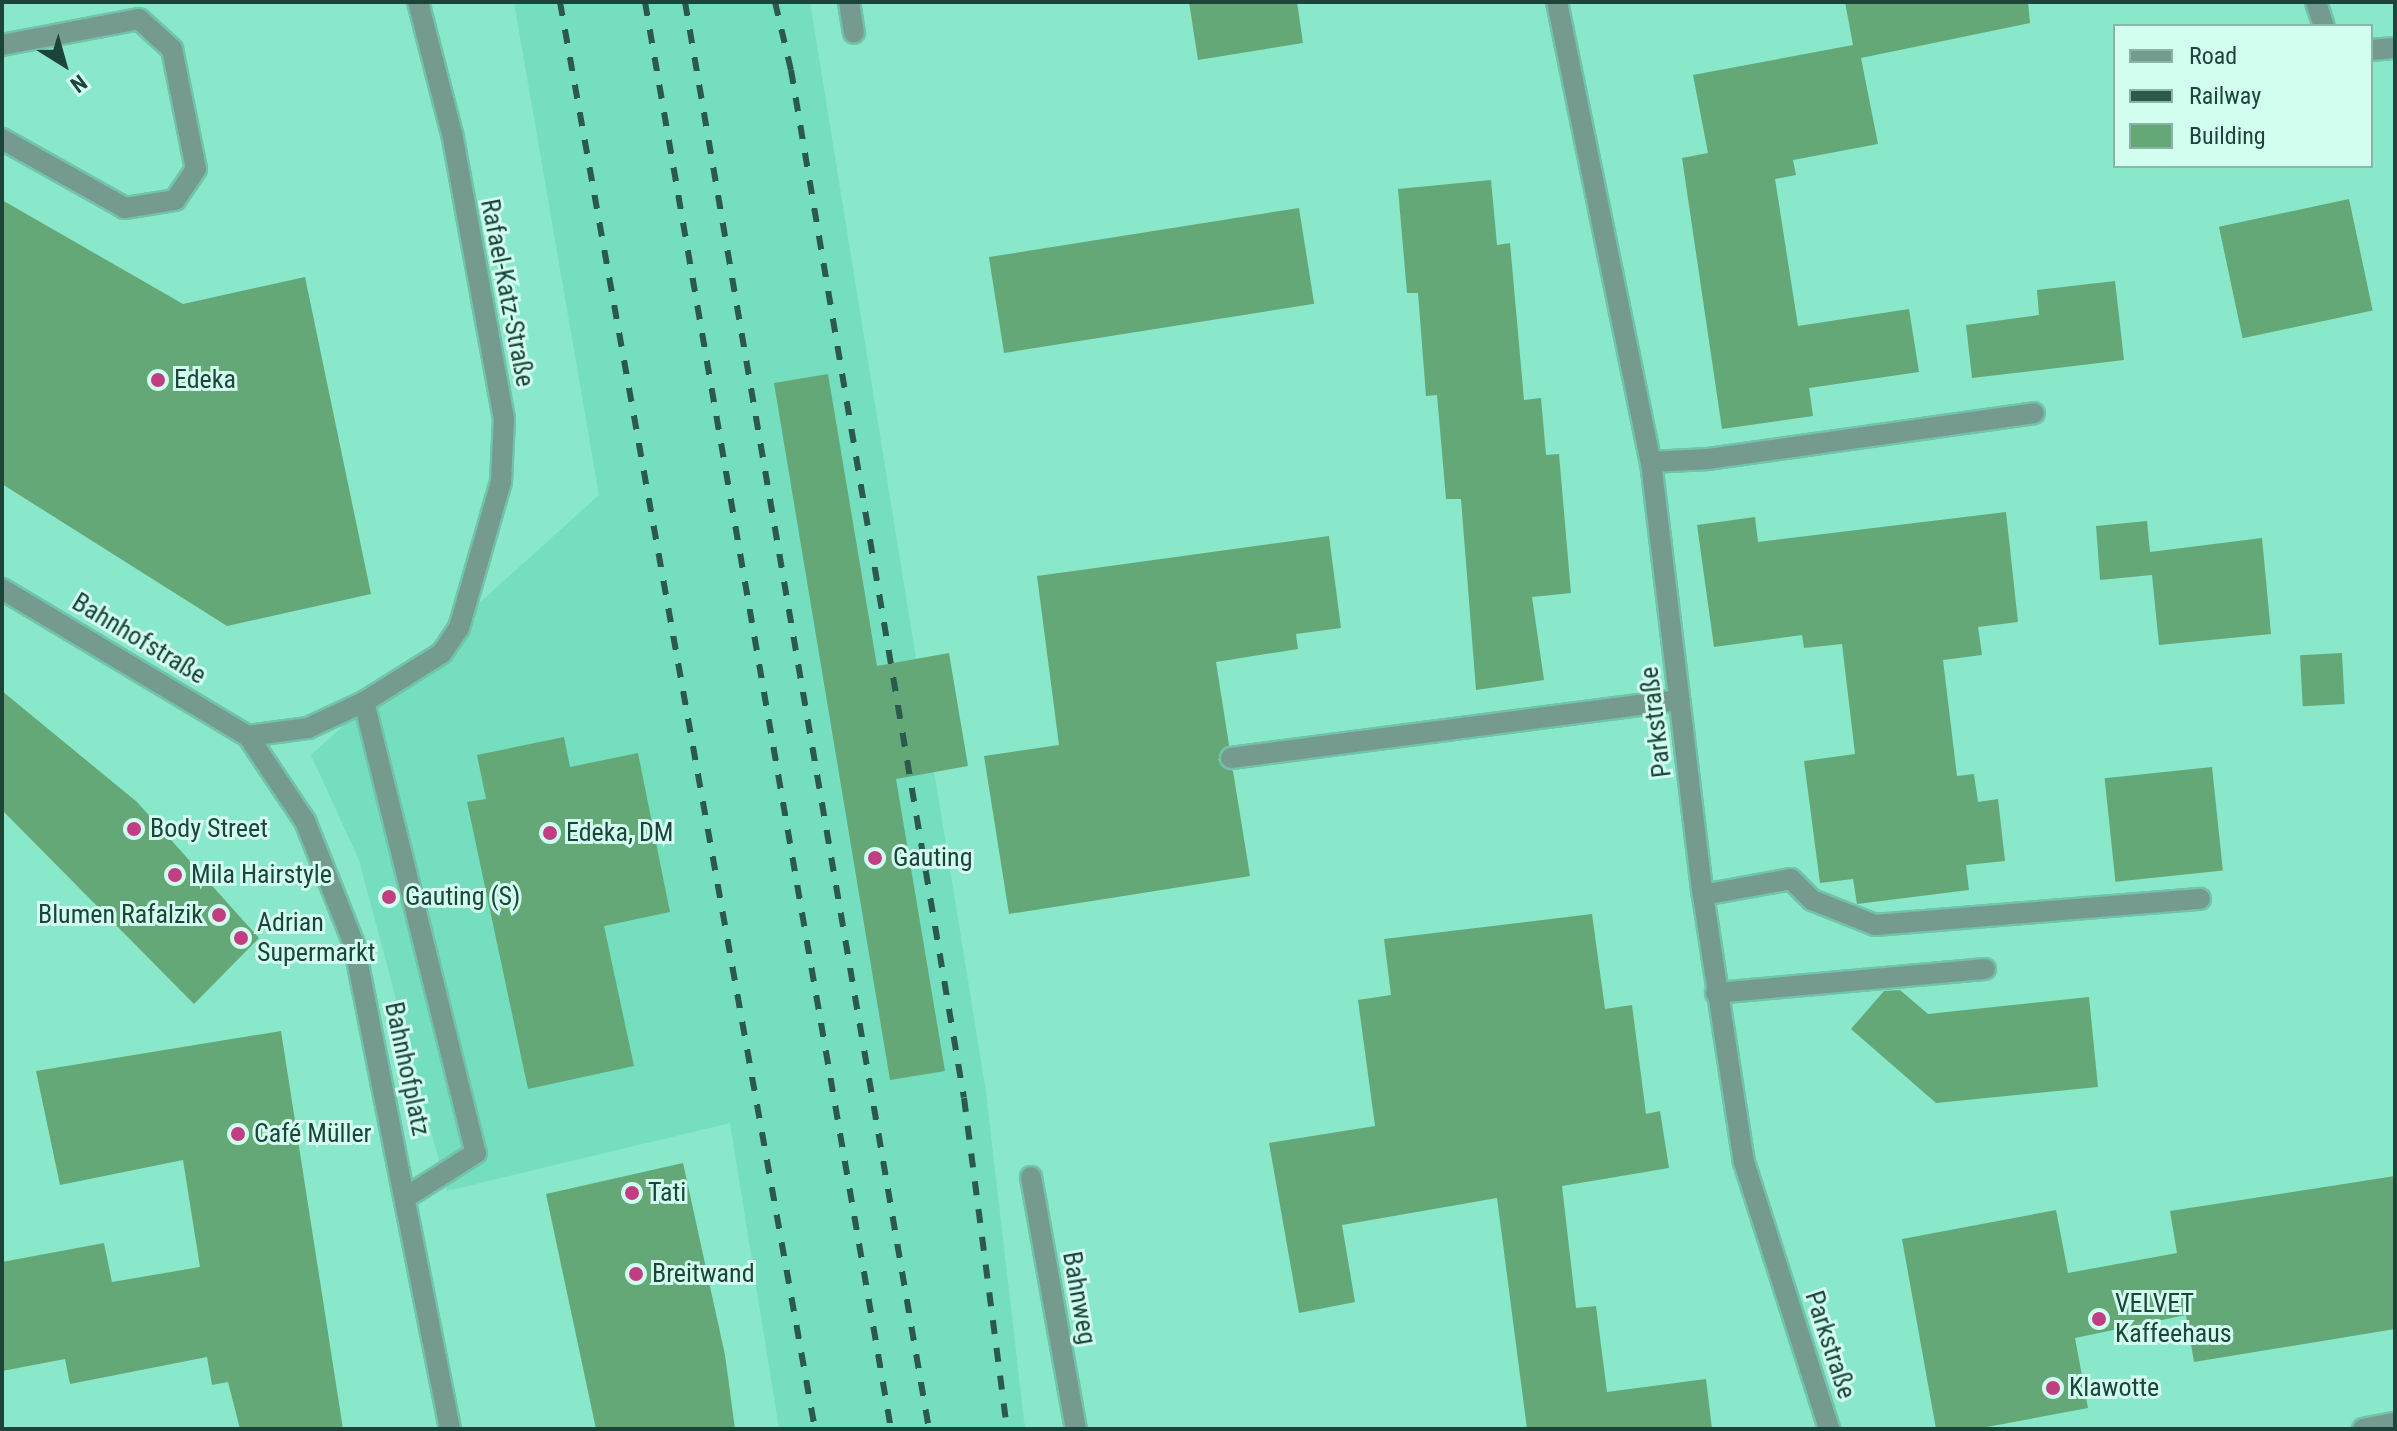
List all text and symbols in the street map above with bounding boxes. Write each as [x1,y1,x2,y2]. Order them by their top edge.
north arrow [24,24,104,104]
legend [2113,24,2373,168]
text: Road [2189,42,2237,70]
text: N [66,70,92,98]
text: Railway [2189,82,2261,110]
text: Building [2189,122,2266,150]
street label: Rafael-Katz-Straße [474,197,540,389]
place label: Edeka [174,364,236,396]
marker: Edeka [149,371,167,389]
street label: Bahnhofstraße [66,587,212,691]
street label: Parkstraße [1634,665,1678,779]
place label: Body Street [150,813,268,845]
place label: Edeka, DM [566,817,674,849]
marker: Body Street [125,820,143,838]
marker: Edeka, DM [541,824,559,842]
place label: Gauting [893,842,972,874]
marker: Gauting [864,847,886,869]
place label: Mila Hairstyle [191,859,332,891]
marker: Mila Hairstyle [166,866,184,884]
place label: Gauting (S) [405,881,520,913]
marker: Gauting (S) [380,888,398,906]
place label: Blumen Rafalzik [38,899,203,931]
marker: Blumen Rafalzik [210,906,228,924]
place label: Adrian Supermarkt [257,907,375,968]
marker: Adrian Supermarkt [232,929,250,947]
street label: Bahnhofplatz [378,999,436,1139]
place label: Café Müller [254,1118,372,1150]
marker: Café Müller [229,1125,247,1143]
place label: Tati [648,1177,686,1209]
marker: Tati [623,1184,641,1202]
street label: Bahnweg [1056,1249,1102,1347]
place label: Breitwand [652,1258,755,1290]
marker: Breitwand [627,1265,645,1283]
street label: Parkstraße [1798,1287,1862,1403]
place label: VELVET Kaffeehaus [2115,1288,2232,1350]
marker: VELVET Kaffeehaus [2090,1310,2108,1328]
place label: Klawotte [2069,1372,2159,1404]
marker: Klawotte [2044,1379,2062,1397]

